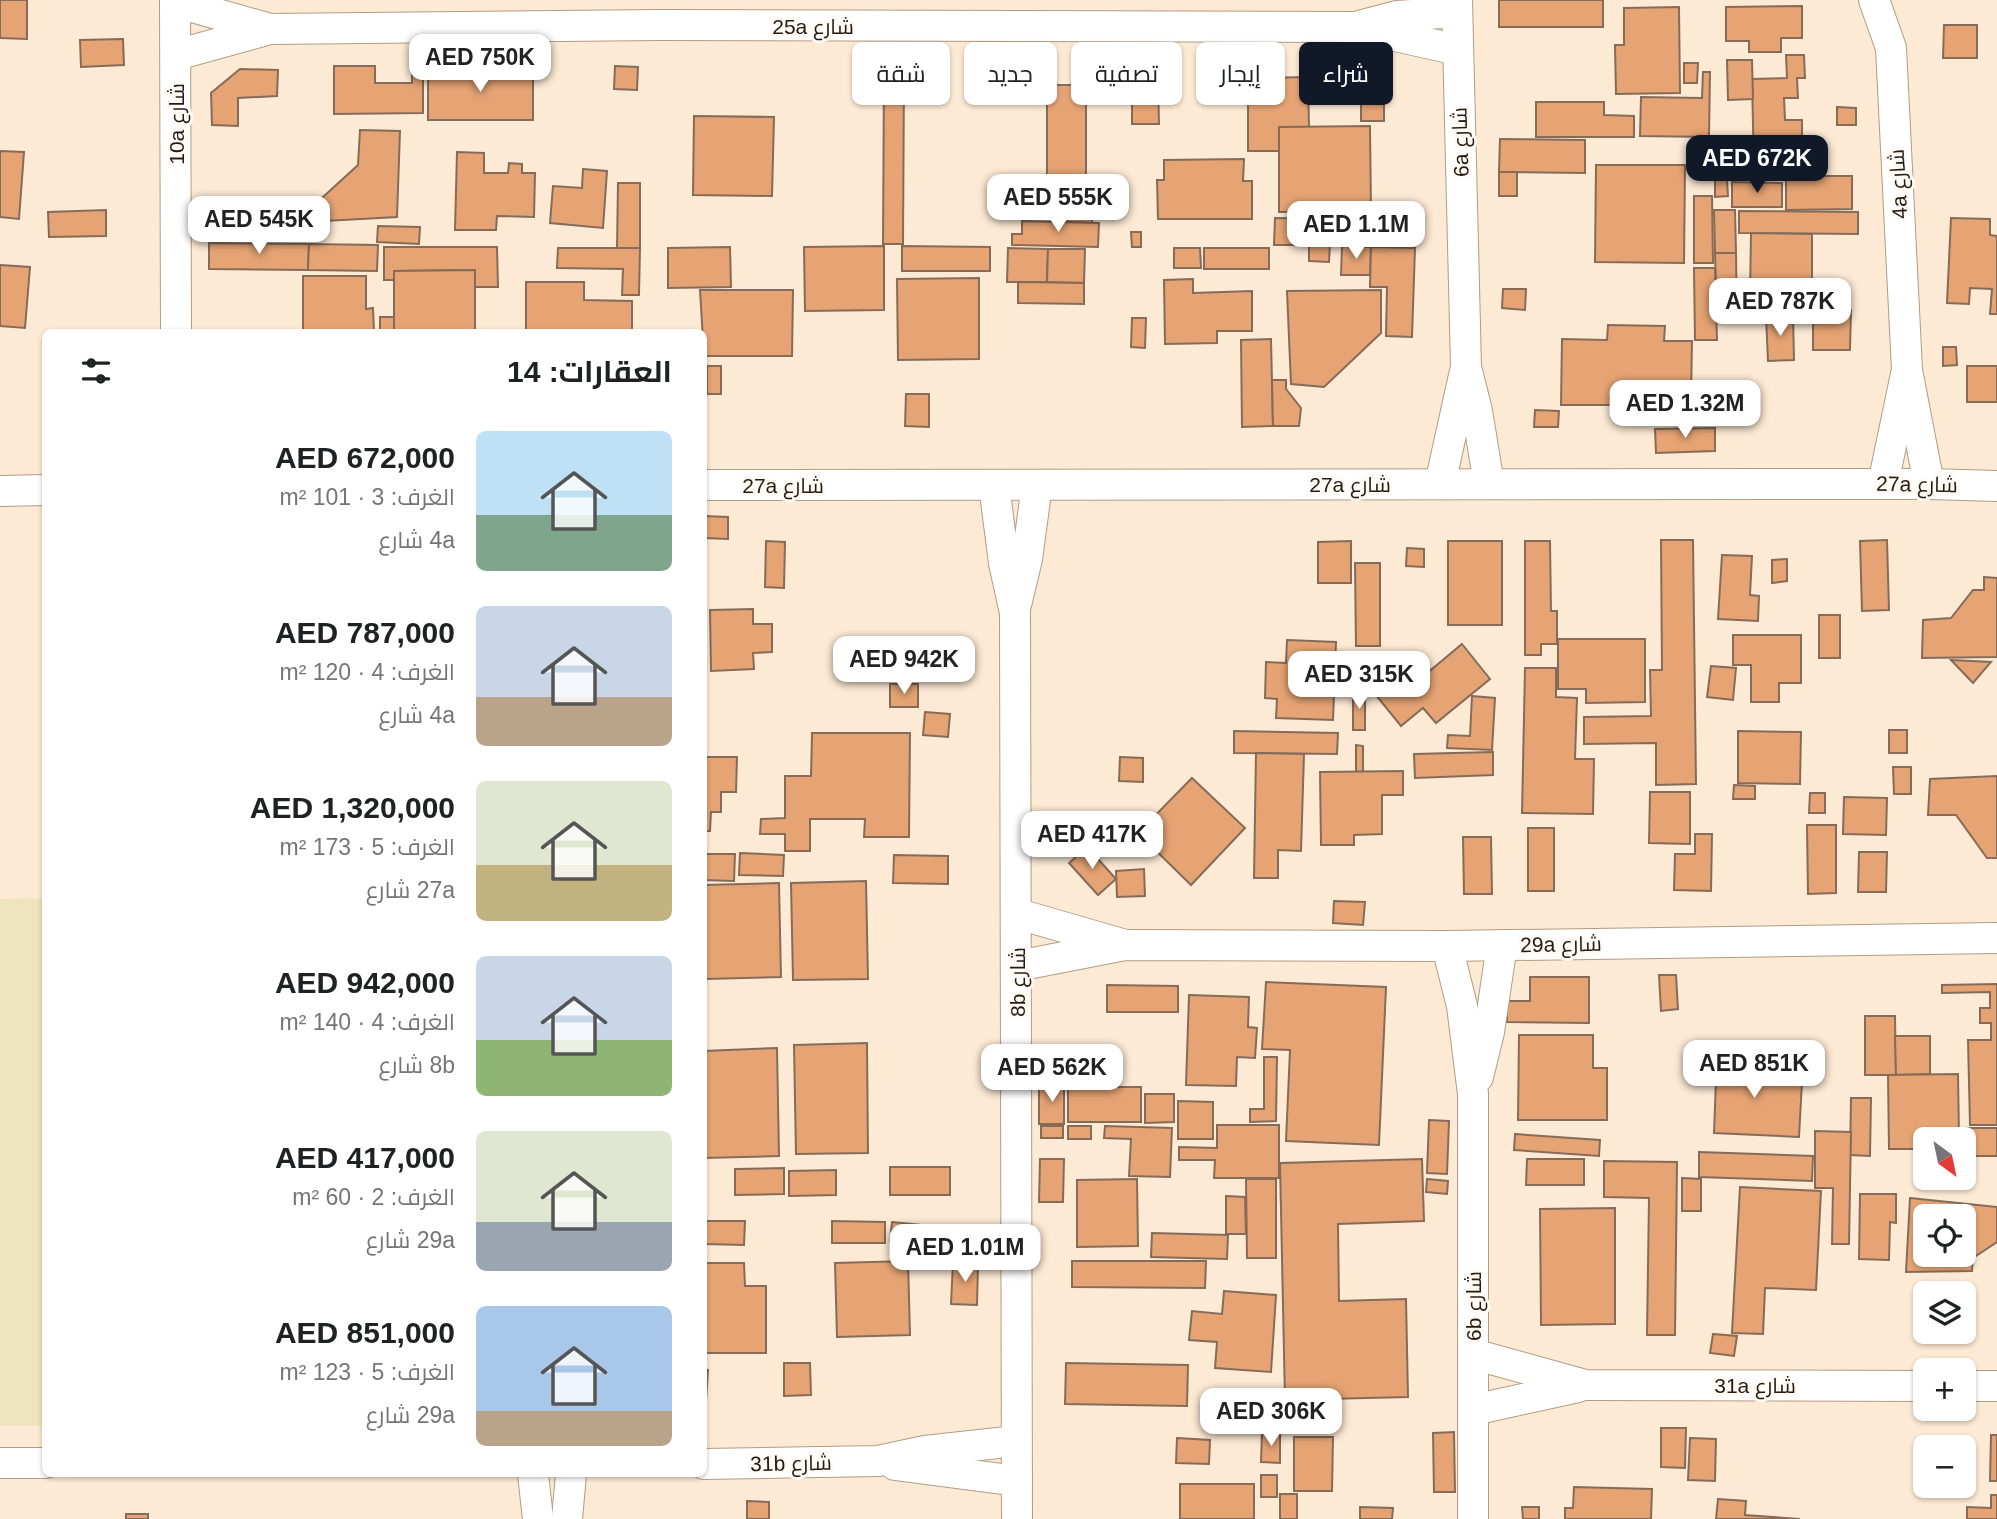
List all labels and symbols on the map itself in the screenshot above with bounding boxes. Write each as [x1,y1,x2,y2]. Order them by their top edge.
street label: 25a شارع [772,15,854,41]
pin: AED 750K [408,34,552,94]
street label: 10a شارع [165,83,191,165]
street label: 6a شارع [1447,107,1476,177]
pin: AED 672K [1685,136,1829,195]
street label: 4a شارع [1885,148,1914,219]
pin: AED 555K [986,174,1130,234]
pin: AED 545K [187,196,331,256]
pin: AED 1.1M [1284,202,1428,261]
pin: AED 787K [1708,278,1852,338]
pin: AED 1.32M [1605,380,1765,440]
street label: 27a شارع [1876,472,1958,499]
street label: 27a شارع [1309,473,1391,499]
street label: 27a شارع [742,474,824,500]
pin: AED 942K [832,636,976,696]
pin: AED 315K [1287,652,1431,711]
pin: AED 417K [1020,812,1164,871]
street label: 29a شارع [1520,932,1602,959]
street label: 8b شارع [1006,947,1032,1017]
pin: AED 851K [1682,1040,1826,1100]
pin: AED 562K [980,1044,1124,1104]
north arrow [1913,1127,1976,1190]
pin: AED 1.01M [885,1224,1045,1284]
street label: 6b شارع [1462,1271,1488,1341]
street label: 31a شارع [1714,1374,1796,1400]
pin: AED 306K [1199,1388,1343,1448]
street label: 31b شارع [750,1451,832,1478]

